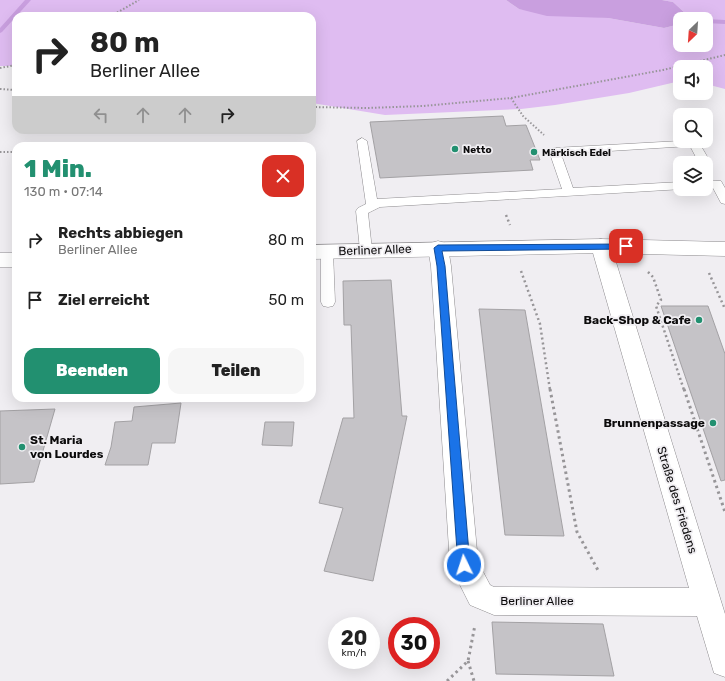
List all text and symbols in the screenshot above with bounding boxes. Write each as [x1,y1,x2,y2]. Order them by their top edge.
north arrow [673,12,713,52]
map controls [673,12,713,196]
text: 80 m [90,26,160,59]
icon: right [24,28,76,80]
text: Berliner Allee [90,60,200,82]
button: sound [673,60,713,100]
icon: left [90,104,112,126]
icon: ahead [132,104,154,126]
icon: ahead [174,104,196,126]
icon: right [216,104,238,126]
button: search [673,108,713,148]
marker: Netto [450,144,460,154]
place label: Netto [463,144,492,156]
marker: Märkisch Edel [529,147,539,157]
place label: Märkisch Edel [542,147,611,159]
text: 1 Min. [24,155,92,183]
button: close [262,155,304,197]
button: layers [673,156,713,196]
text: 130 m · 07:14 [24,184,103,199]
text: Rechts abbiegen [58,224,183,242]
icon: right [24,229,46,251]
pin [609,229,643,263]
text: 80 m [268,231,304,249]
icon: arrive [615,235,637,257]
text: Berliner Allee [58,242,137,257]
street label: Berliner Allee [338,242,412,258]
icon: arrive [24,289,46,311]
text: Ziel erreicht [58,291,150,309]
text: 50 m [269,291,304,309]
place label: Back-Shop & Cafe [584,313,691,327]
marker: Back-Shop & Cafe [694,315,704,325]
button: Beenden [24,348,160,394]
button: Teilen [168,348,304,394]
place label: Brunnenpassage [603,416,705,430]
marker: Brunnenpassage [708,418,718,428]
place label: St. Maria von Lourdes [30,433,104,461]
marker: St. Maria von Lourdes [17,442,27,452]
street label: Straße des Friedens [654,445,700,555]
position arrow [443,544,485,586]
street label: Berliner Allee [500,594,574,608]
speed limit sign: 30 [388,617,440,669]
text: 20 [341,626,367,650]
text: km/h [342,647,366,659]

